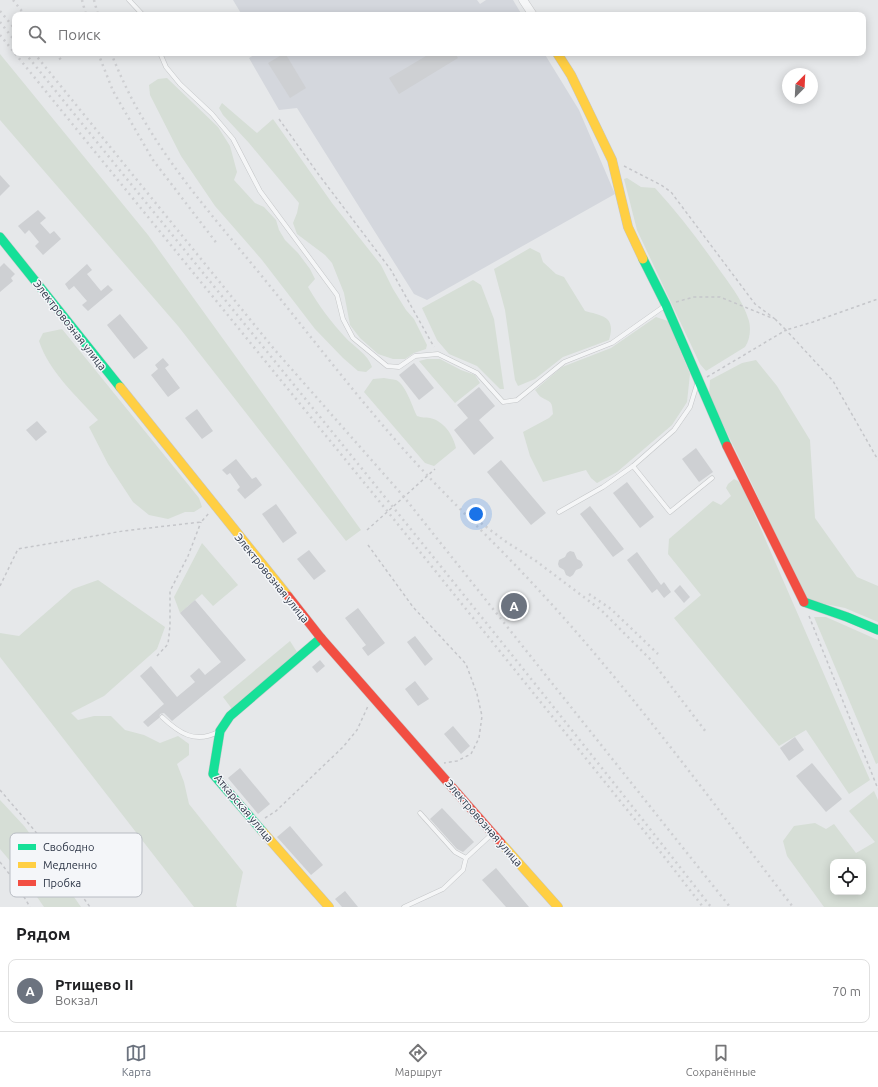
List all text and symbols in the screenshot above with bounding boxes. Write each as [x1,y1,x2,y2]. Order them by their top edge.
search box [12,12,866,56]
icon: search [26,23,48,45]
text: Поиск [58,26,101,43]
north arrow [782,68,818,104]
street label: Электровозная улица [31,278,109,372]
your location [466,504,486,524]
street label: Электровозная улица [232,531,312,625]
pin: A [501,591,527,621]
street label: Аткарская улица [212,772,276,844]
street label: Электровозная улица [443,777,525,869]
legend [10,833,142,897]
text: Свободно [43,841,94,853]
text: Медленно [43,859,97,871]
map controls [830,859,866,895]
button: locate [830,859,866,895]
text: Пробка [43,877,81,889]
text: Рядом [16,924,71,943]
text: Ртищево II [55,976,134,993]
text: A [25,984,35,998]
text: 70 m [832,984,861,998]
text: Вокзал [55,993,98,1007]
tab: Карта [122,1042,151,1078]
tab: Маршрут [395,1042,442,1078]
tab: Сохранённые [686,1042,756,1078]

